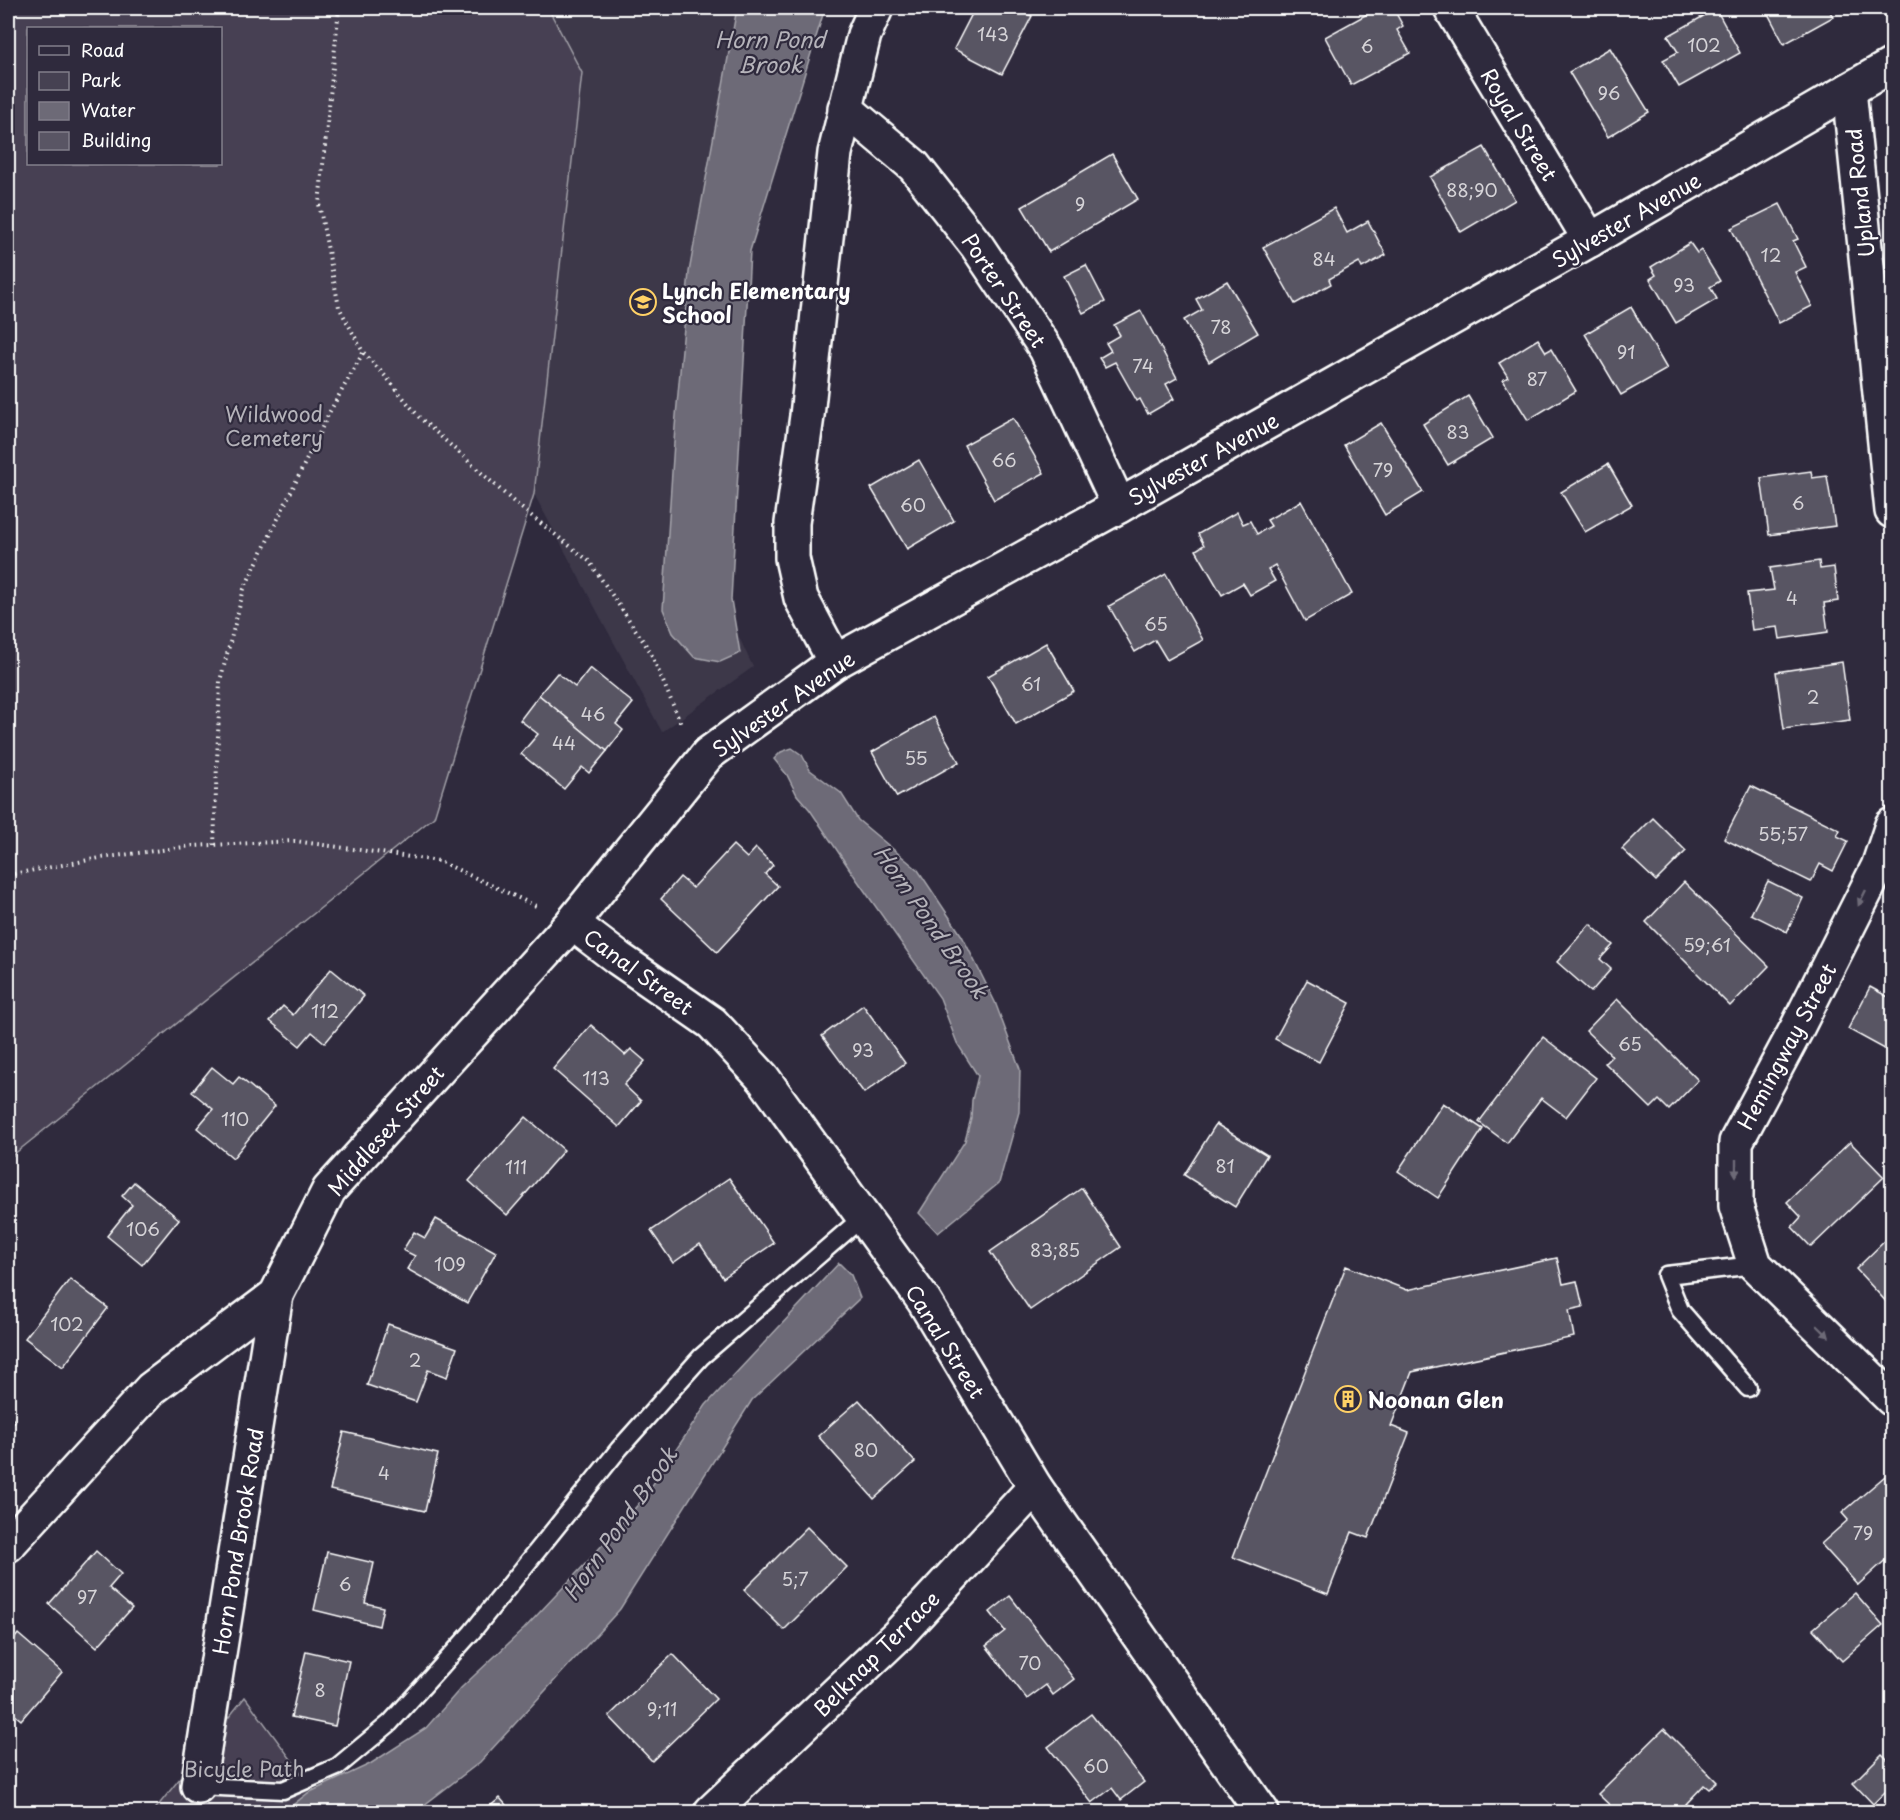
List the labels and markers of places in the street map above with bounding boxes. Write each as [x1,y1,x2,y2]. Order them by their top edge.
place label: Lynch Elementary School [662,274,851,330]
school or university icon: Lynch Elementary School [628,287,658,317]
place label: Noonan Glen [1368,1383,1504,1415]
building icon: Noonan Glen [1333,1384,1363,1414]

